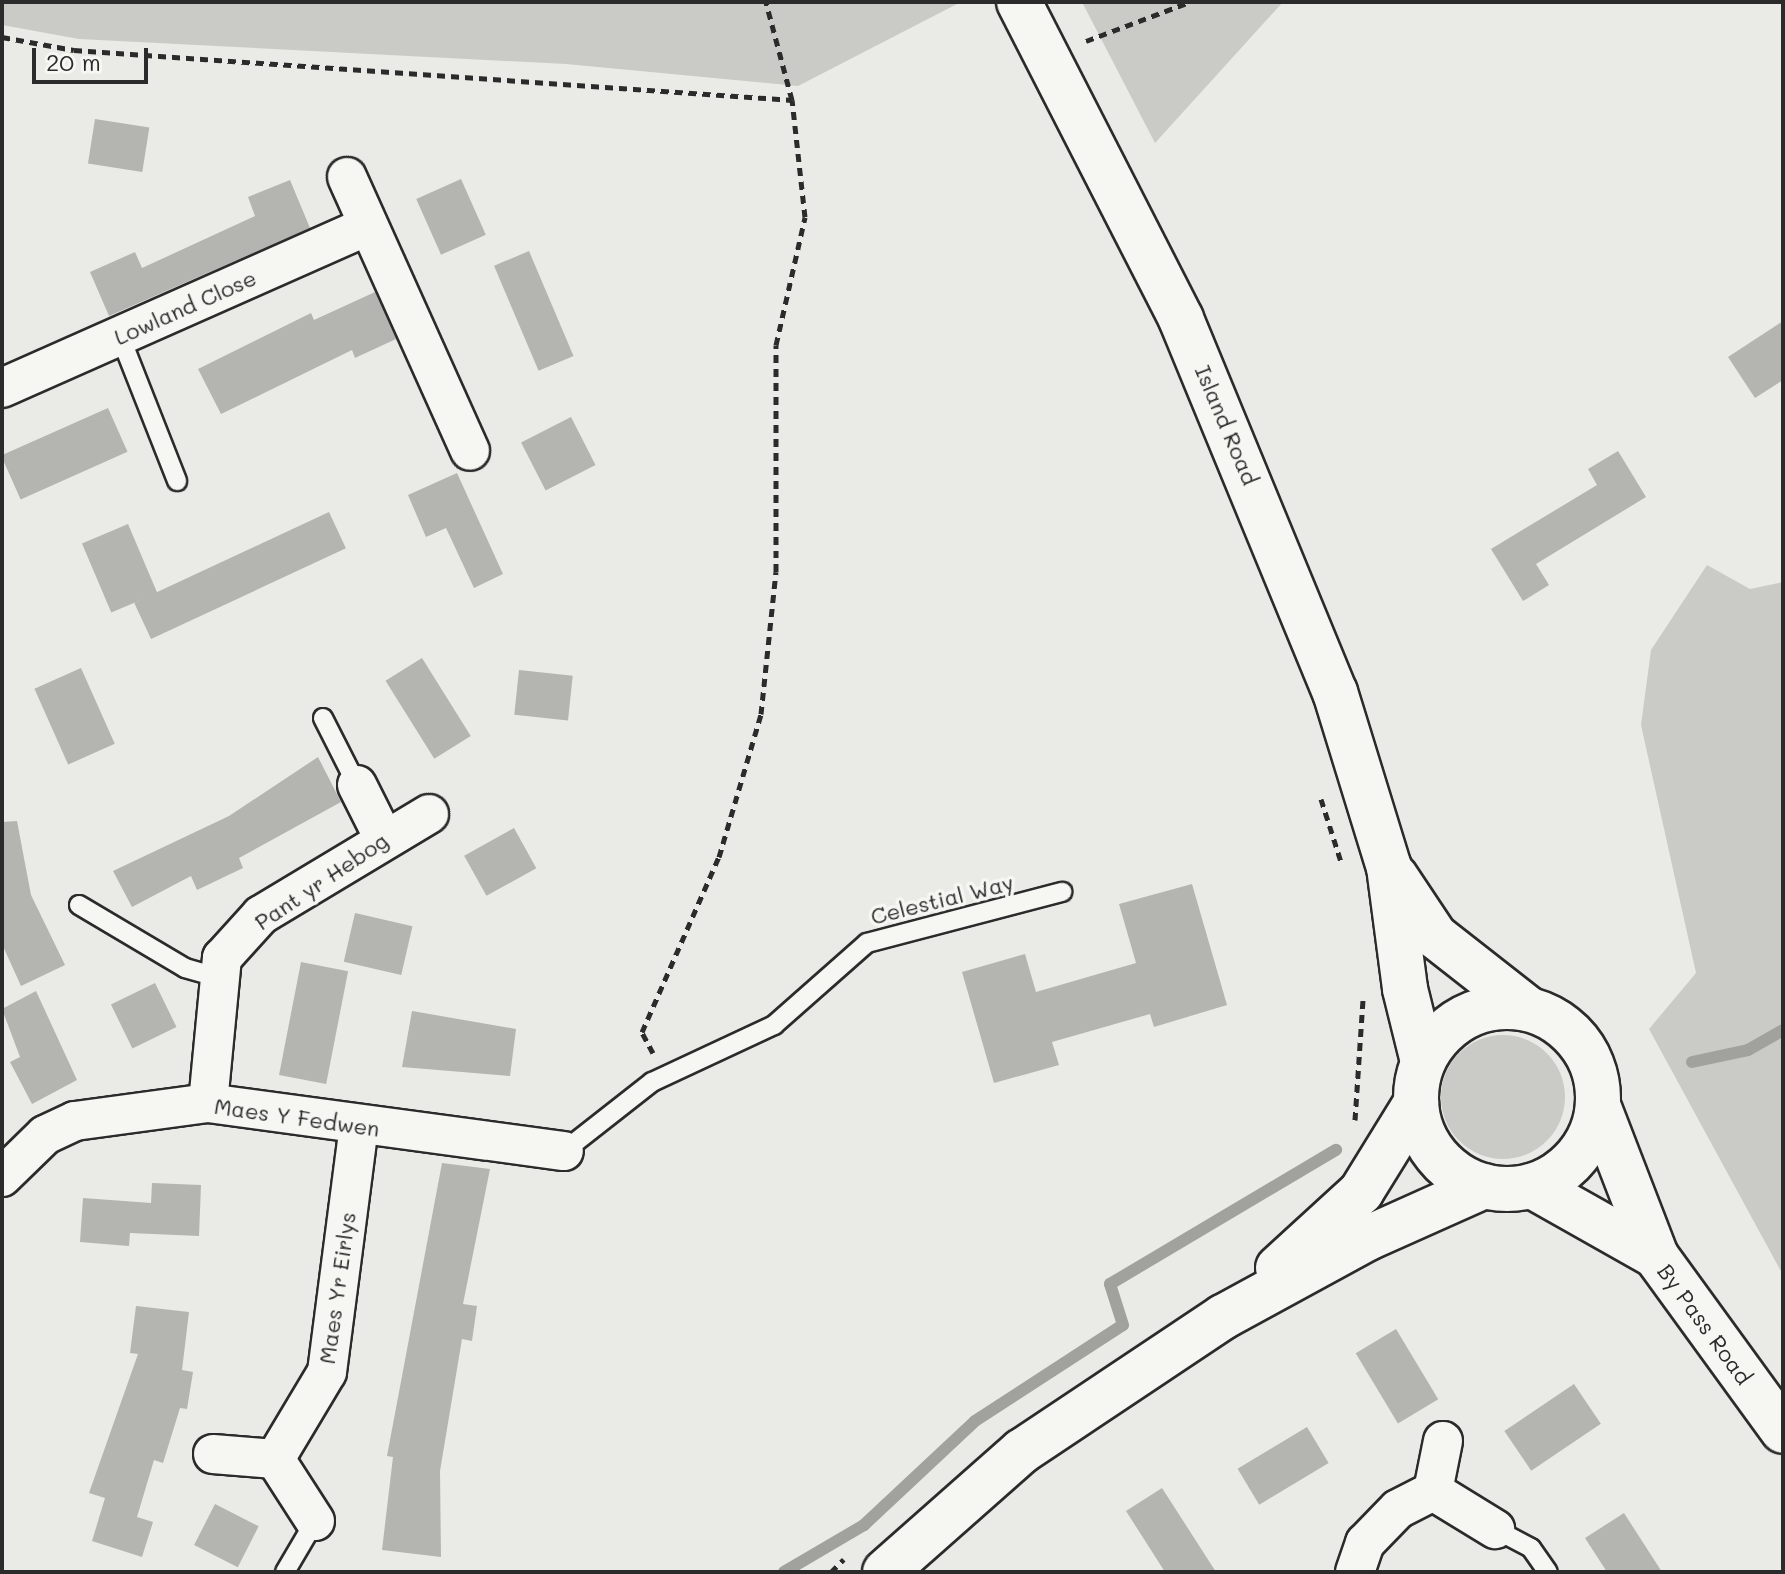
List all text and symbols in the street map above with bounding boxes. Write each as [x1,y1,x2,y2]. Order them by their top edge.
scale bar [36,32,152,82]
text: 20 m [46,46,101,77]
street label: Lowland Close [110,264,260,350]
street label: Island Road [1190,361,1264,489]
street label: Pant yr Hebog [249,827,393,935]
street label: Celestial Way [868,868,1016,930]
street label: Maes Y Fedwen [213,1092,381,1142]
street label: Maes Yr Eirlys [313,1210,361,1366]
street label: By Pass Road [1652,1259,1758,1389]

